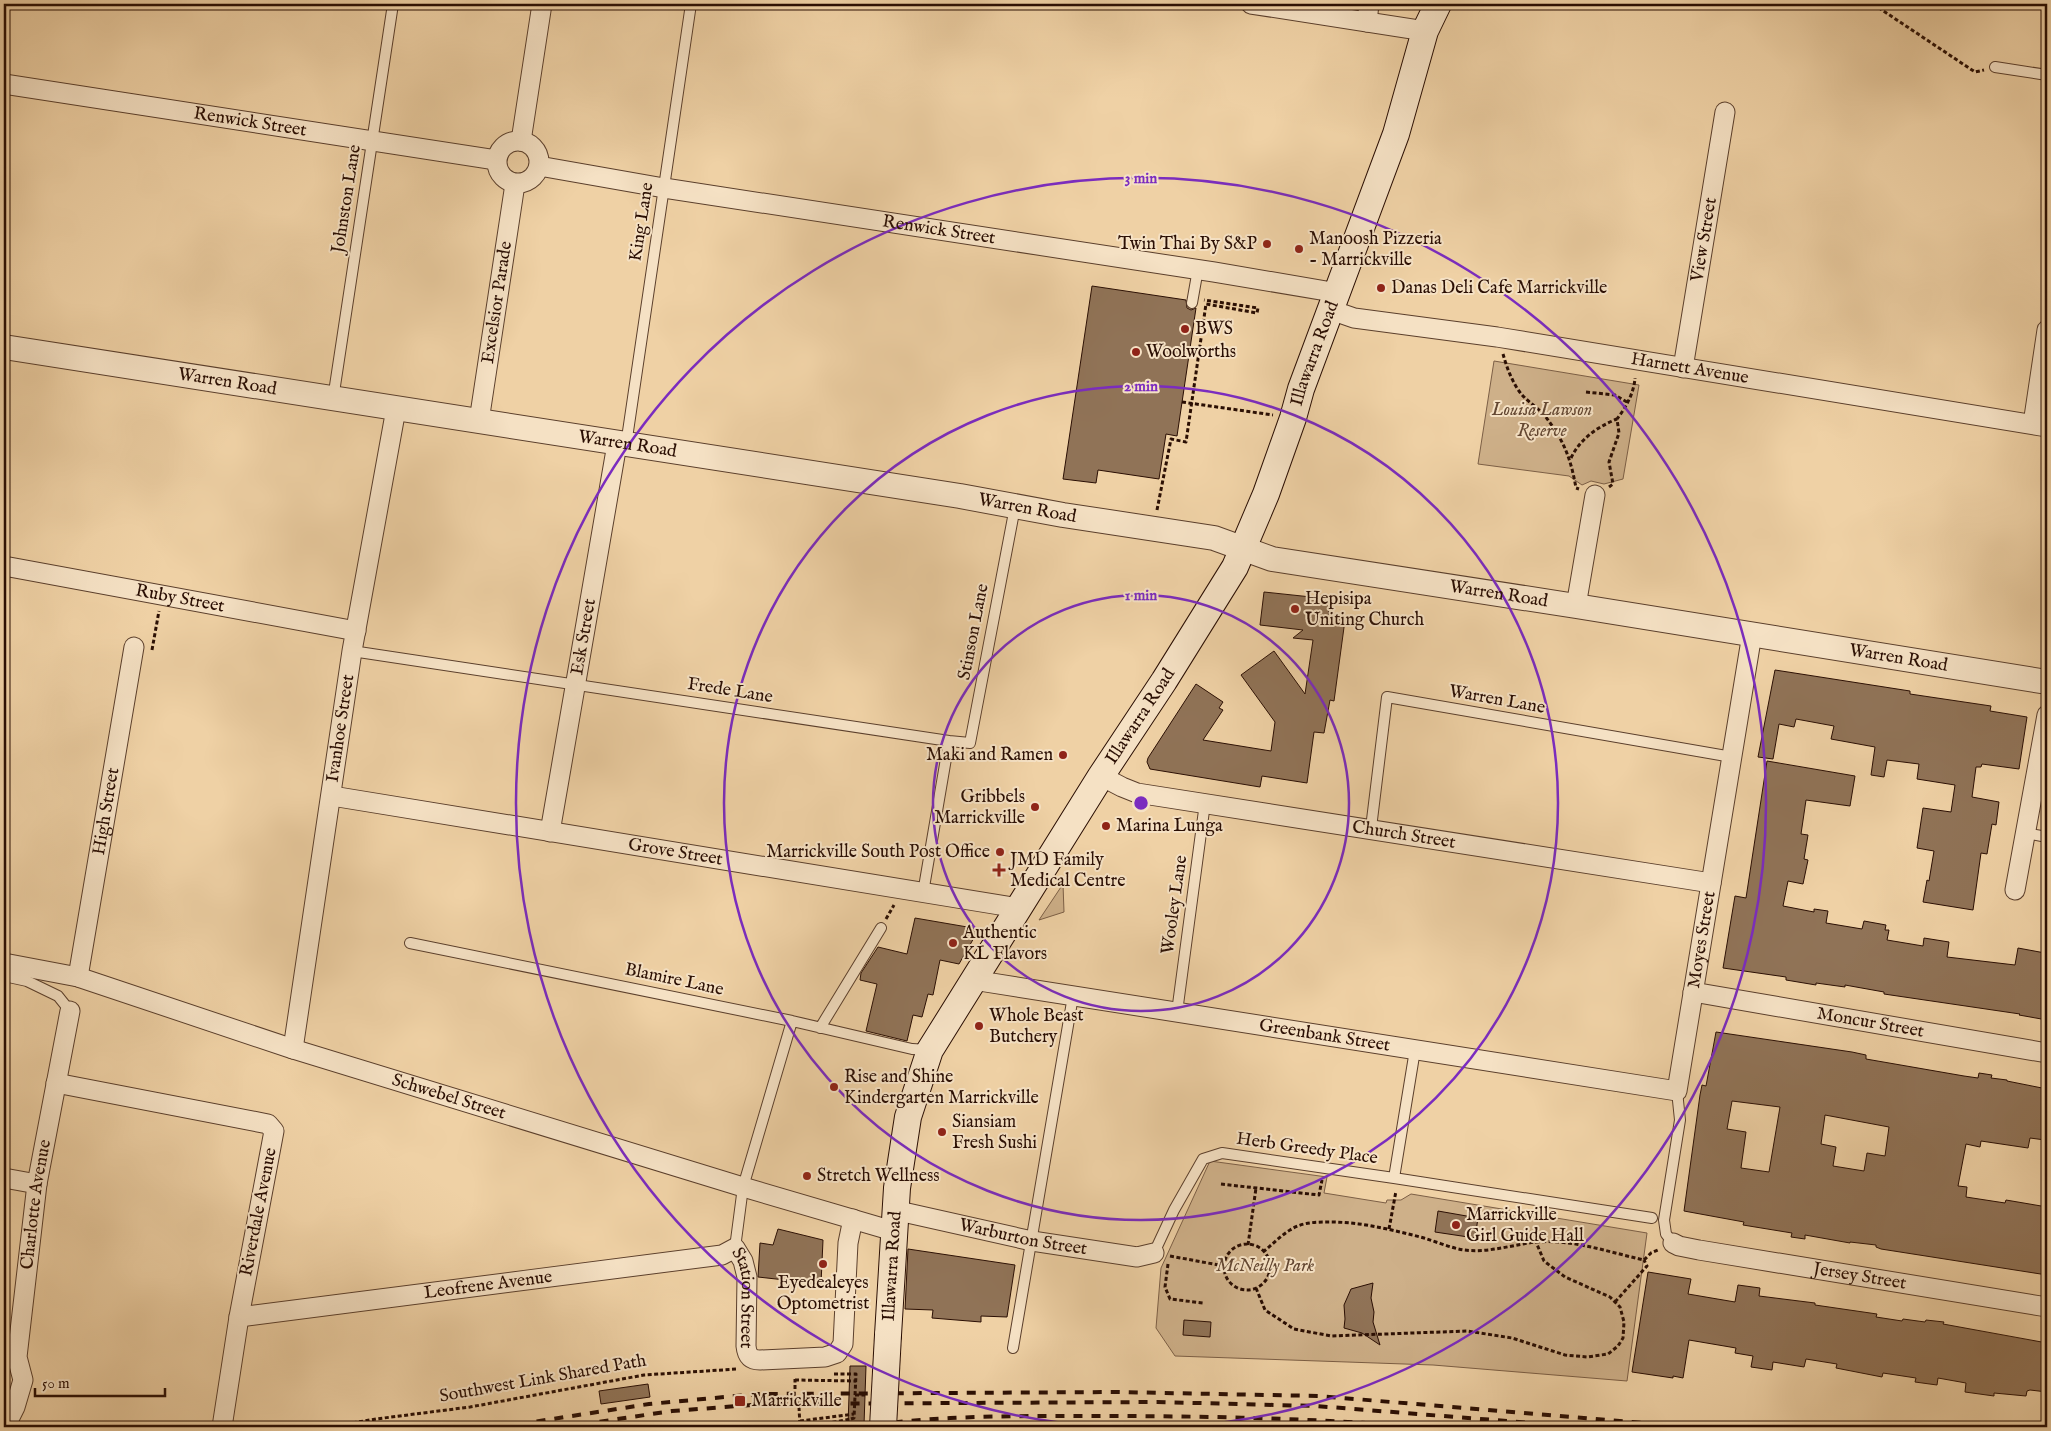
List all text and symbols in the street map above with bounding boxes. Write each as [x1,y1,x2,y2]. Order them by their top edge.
street label: Renwick Street [192,102,308,142]
street label: Johnston Lane [327,143,367,257]
text: 3 min [1125,169,1157,188]
street label: King Lane [624,181,660,263]
street label: View Street [1686,196,1722,285]
street label: Renwick Street [881,210,997,250]
place label: Manoosh Pizzeria - Marrickville [1309,228,1442,272]
place label: Twin Thai By S&P [1118,233,1257,256]
marker: Twin Thai By S&P [1261,238,1273,250]
street label: Excelsior Parade [476,239,518,365]
marker: Manoosh Pizzeria - Marrickville [1293,243,1305,255]
place label: Danas Deli Cafe Marrickville [1391,277,1607,300]
marker: Danas Deli Cafe Marrickville [1375,282,1387,294]
street label: Illawarra Road [1285,297,1344,409]
place label: BWS [1195,318,1233,341]
marker: BWS [1179,323,1191,335]
place label: Woolworths [1146,341,1236,364]
marker: Woolworths [1130,346,1142,358]
street label: Harnett Avenue [1629,348,1750,390]
street label: Warren Road [176,363,279,401]
text: 2 min [1124,377,1158,396]
park label: Louisa Lawson Reserve [1491,399,1592,443]
street label: Warren Road [577,425,679,463]
street label: Warren Road [976,488,1078,528]
street label: Warren Road [1448,575,1550,613]
street label: Ruby Street [134,579,226,618]
street label: Stinson Lane [953,582,995,682]
text: 1 min [1125,586,1157,605]
place label: Hepisipa Uniting Church [1305,588,1424,632]
street label: Esk Street [566,597,602,677]
marker: Hepisipa Uniting Church [1289,603,1301,615]
street label: Warren Road [1848,639,1950,677]
street label: Illawarra Road [1100,664,1181,769]
street label: Ivanhoe Street [321,673,360,784]
street label: Frede Lane [686,673,774,709]
street label: Warren Lane [1447,680,1547,720]
place label: Maki and Ramen [926,744,1053,767]
marker: Maki and Ramen [1057,749,1069,761]
street label: High Street [87,766,125,857]
place label: Gribbels Marrickville [934,786,1025,830]
centre of rings [1132,794,1150,812]
marker: Gribbels Marrickville [1029,801,1041,813]
place label: Marina Lunga [1116,815,1223,838]
street label: Church Street [1351,815,1457,854]
marker: Marina Lunga [1100,820,1112,832]
street label: Grove Street [627,833,724,871]
place label: Marrickville South Post Office [766,841,990,864]
marker: Marrickville South Post Office [994,846,1006,858]
place label: JMD Family Medical Centre [1008,849,1125,893]
street label: Wooley Lane [1157,854,1193,956]
marker: JMD Family Medical Centre [992,863,1006,877]
street label: Moyes Street [1683,889,1721,990]
place label: Authentic KL Flavors [962,922,1047,966]
marker: Authentic KL Flavors [947,937,959,949]
street label: Blamire Lane [622,958,726,1002]
street label: Moncur Street [1815,1002,1926,1043]
place label: Whole Beast Butchery [989,1005,1084,1049]
street label: Greenbank Street [1258,1014,1392,1057]
marker: Whole Beast Butchery [973,1020,985,1032]
place label: Rise and Shine Kindergarten Marrickville [844,1066,1039,1110]
street label: Schwebel Street [389,1069,508,1125]
marker: Rise and Shine Kindergarten Marrickville [828,1081,840,1093]
place label: Siansiam Fresh Sushi [952,1111,1037,1155]
marker: Siansiam Fresh Sushi [936,1126,948,1138]
street label: Herb Greedy Place [1235,1128,1379,1170]
street label: Charlotte Avenue [16,1138,57,1271]
street label: Riverdale Avenue [235,1146,283,1278]
place label: Stretch Wellness [817,1165,940,1188]
marker: Stretch Wellness [801,1170,813,1182]
place label: Marrickville Girl Guide Hall [1466,1204,1584,1248]
street label: Illawarra Road [877,1210,907,1322]
street label: Warburton Street [957,1213,1089,1261]
marker: Marrickville Girl Guide Hall [1450,1219,1462,1231]
street label: Station Street [726,1243,759,1349]
park label: McNeilly Park [1216,1255,1314,1278]
street label: Jersey Street [1810,1257,1908,1295]
marker: Eyedealeyes Optometrist [817,1258,829,1270]
street label: Leofrene Avenue [422,1265,553,1305]
place label: Eyedealeyes Optometrist [777,1272,869,1316]
street label: Southwest Link Shared Path [438,1349,649,1409]
scale bar [35,1366,165,1398]
text: 50 m [42,1374,70,1393]
place label: Marrickville [751,1390,842,1413]
marker: Marrickville [733,1394,747,1408]

